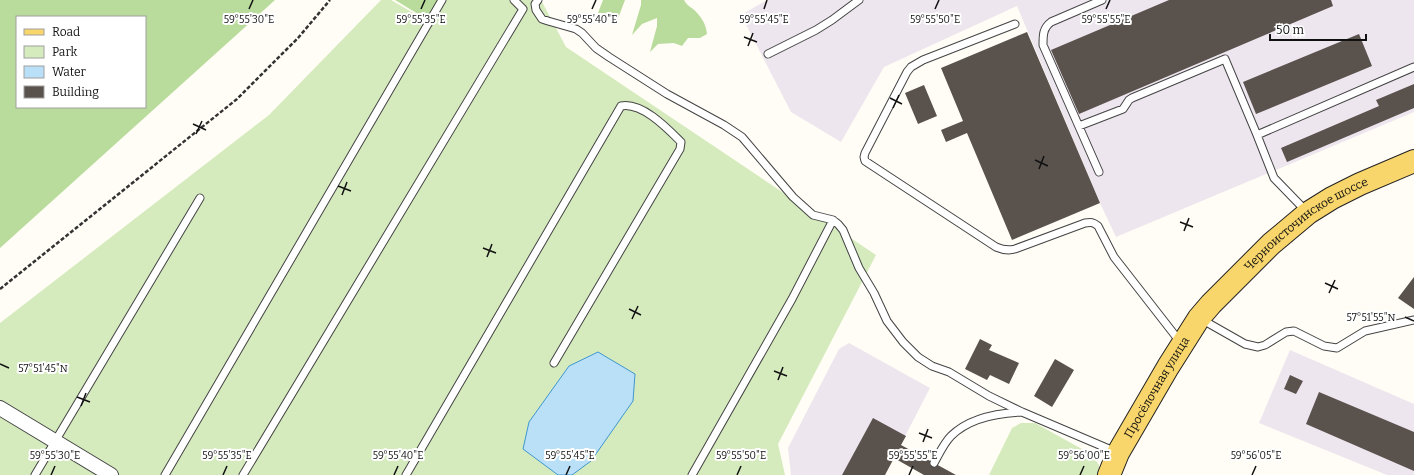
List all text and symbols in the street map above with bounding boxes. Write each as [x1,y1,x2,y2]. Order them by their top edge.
text: 59°55'30"E [224,14,274,26]
text: 59°55'35"E [396,14,446,26]
text: 59°55'40"E [567,14,617,26]
text: 59°55'45"E [739,14,789,26]
text: 59°55'50"E [910,14,960,26]
text: 59°55'55"E [1081,14,1131,26]
legend [16,16,146,108]
scale bar [1270,16,1366,42]
text: 50 m [1276,23,1305,37]
text: Road [52,25,80,39]
text: Park [52,45,78,59]
text: Water [52,65,87,79]
text: Building [52,85,99,99]
street label: Черноисточинское шоссе [1241,174,1370,274]
text: 57°51'55"N [1347,312,1396,324]
street label: Просёлочная улица [1121,334,1193,440]
text: 57°51'45"N [18,363,68,375]
text: 59°55'30"E [30,450,80,462]
text: 59°55'35"E [202,450,252,462]
text: 59°55'40"E [373,450,423,462]
text: 59°55'45"E [545,450,595,462]
text: 59°55'50"E [716,450,766,462]
text: 59°55'55"E [888,450,938,462]
text: 59°56'00"E [1058,450,1110,462]
text: 59°56'05"E [1231,450,1281,462]

